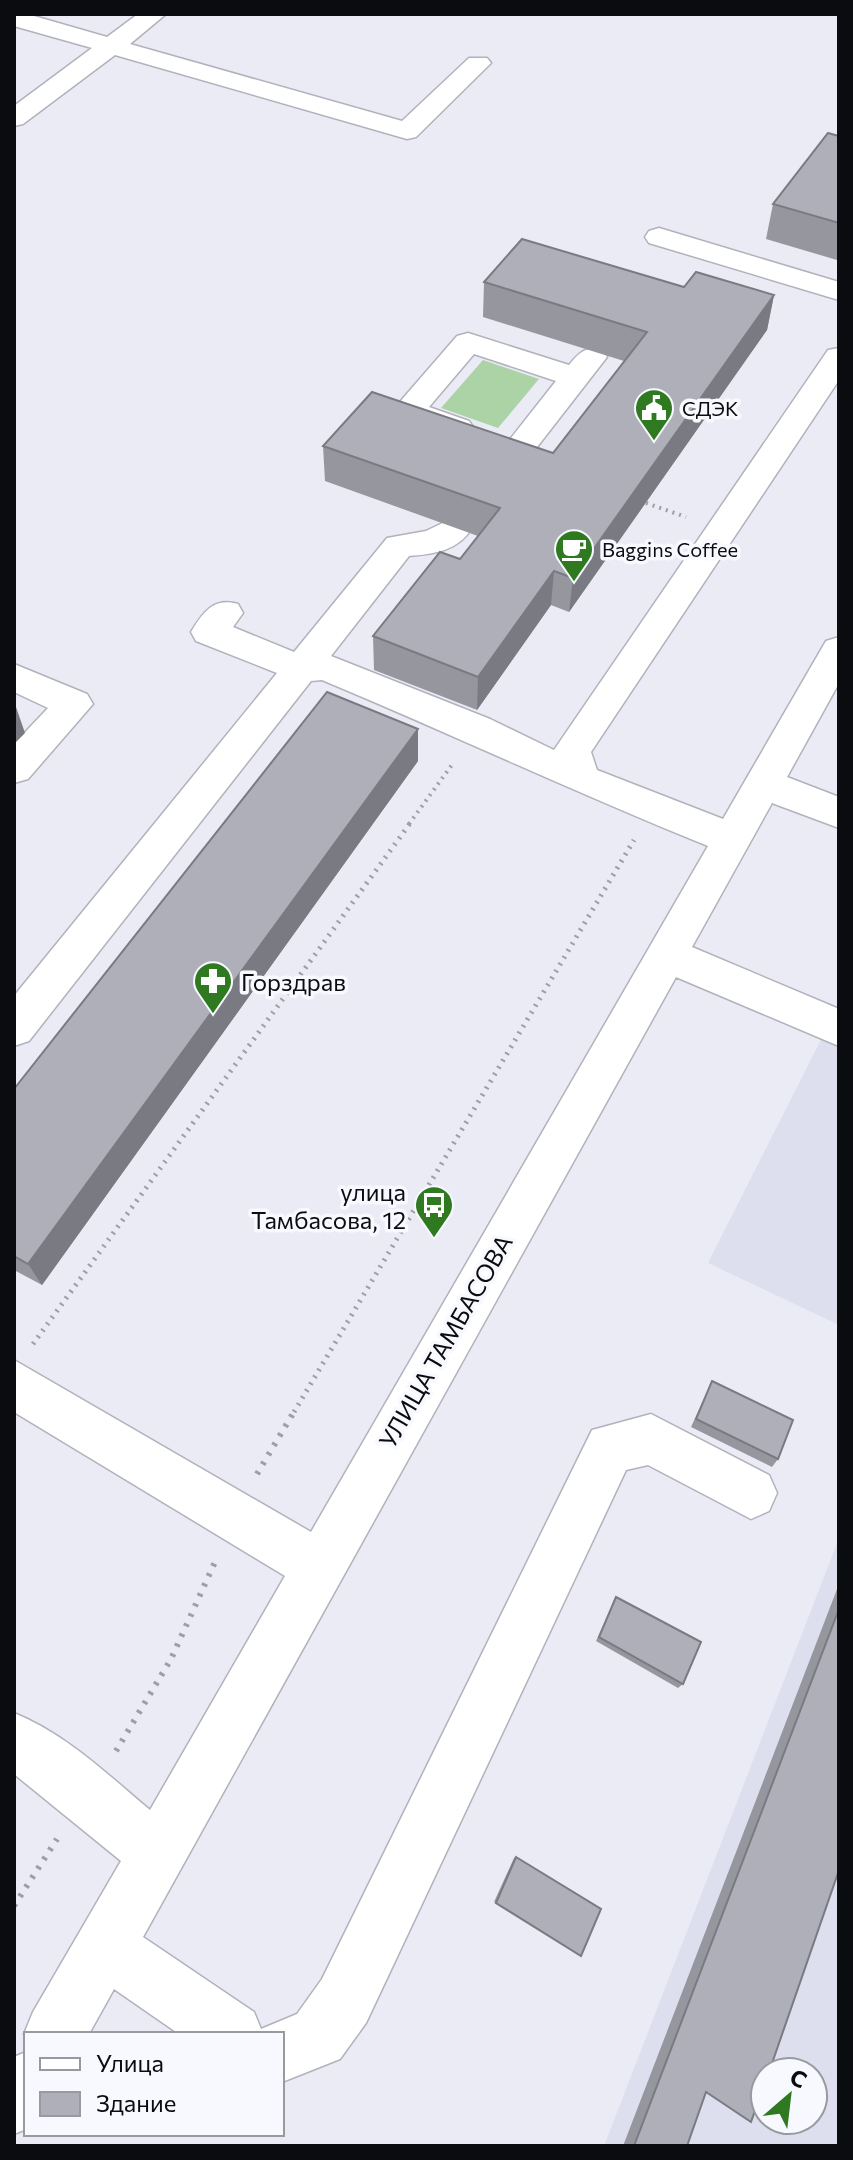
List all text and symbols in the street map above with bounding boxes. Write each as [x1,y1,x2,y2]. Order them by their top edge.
public building icon: СДЭК [633,387,675,442]
place label: СДЭК [682,396,739,420]
cafe icon: Baggins Coffee [553,528,595,583]
place label: Baggins Coffee [602,537,738,561]
pharmacy icon: Горздрав [192,960,234,1015]
place label: Горздрав [241,967,346,996]
place label: улица Тамбасова, 12 [251,1177,406,1234]
bus stop icon: улица Тамбасова, 12 [413,1184,455,1239]
street label: УЛИЦА ТАМБАСОВА [372,1229,518,1453]
legend [24,2032,284,2136]
text: Улица [96,2048,164,2077]
north arrow [749,2056,829,2136]
text: С [786,2062,812,2093]
text: Здание [96,2088,176,2117]

